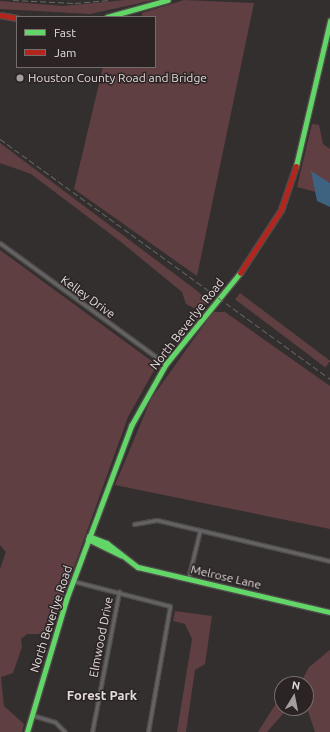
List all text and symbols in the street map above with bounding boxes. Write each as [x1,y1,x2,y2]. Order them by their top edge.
legend [16,16,156,68]
text: Fast [54,26,76,39]
text: Jam [54,46,76,59]
place label: Houston County Road and Bridge [28,71,207,85]
marker: Houston County Road and Bridge [15,73,25,83]
street label: Kelley Drive [58,272,118,322]
street label: North Beverlye Road [147,276,227,372]
street label: Melrose Lane [189,562,263,592]
street label: North Beverlye Road [27,564,75,674]
street label: Elmwood Drive [86,596,116,678]
north arrow [274,676,314,716]
text: N [291,679,301,692]
district label: Forest Park [67,687,137,703]

